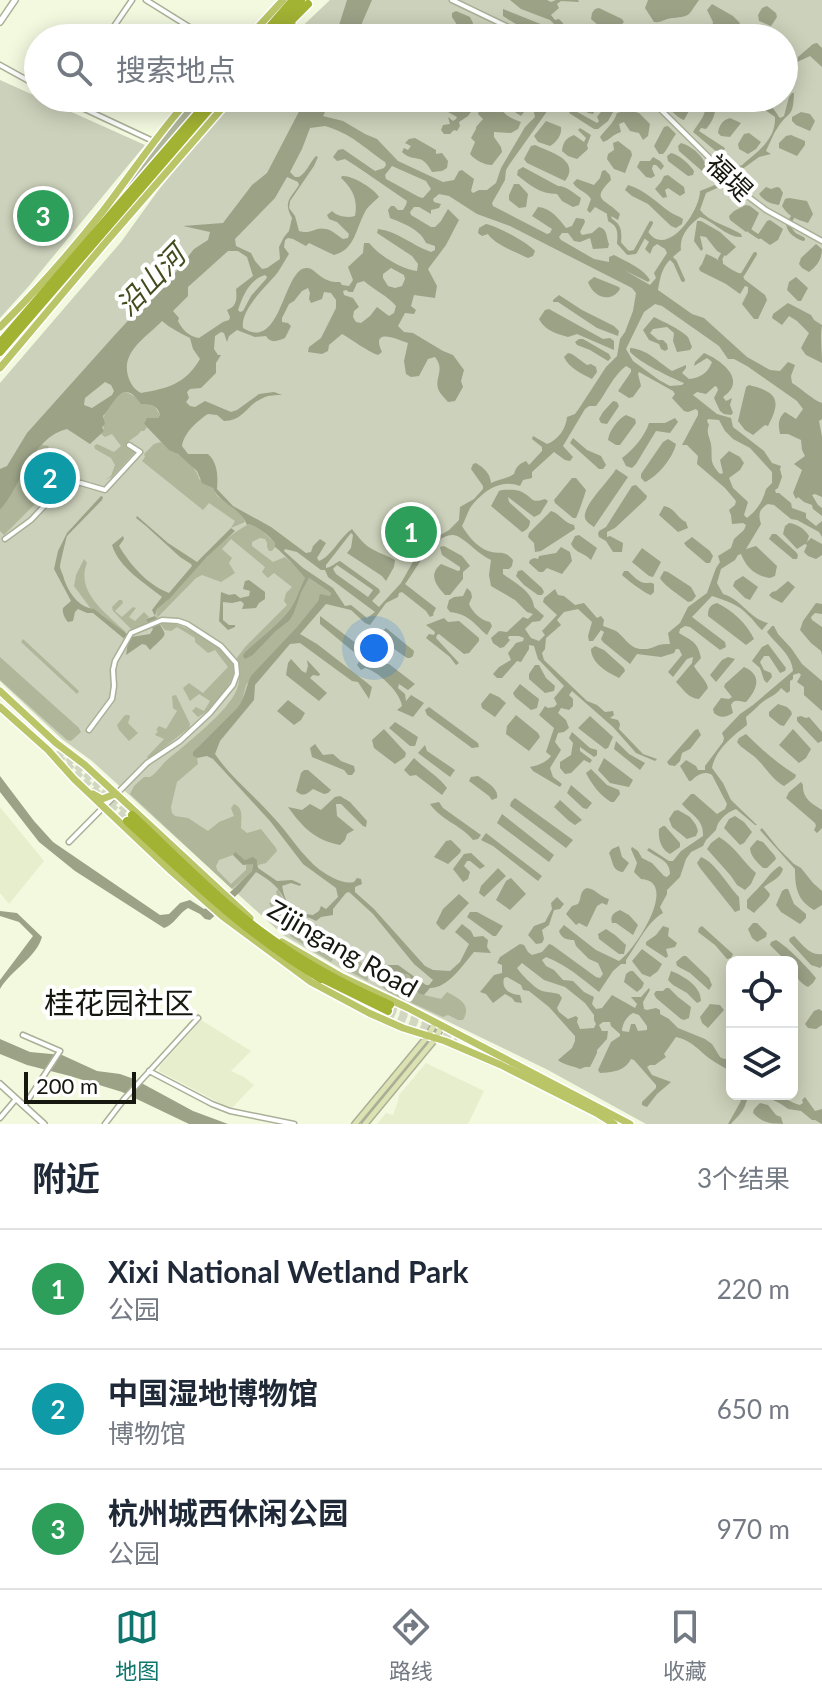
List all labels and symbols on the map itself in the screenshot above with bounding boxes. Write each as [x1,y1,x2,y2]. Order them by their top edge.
street label: 福堤 [700,147,760,207]
pin: 3 [17,186,69,246]
water label: 沿山河 [109,234,195,322]
pin: 2 [24,448,76,508]
pin: 1 [385,502,437,562]
your location [354,628,394,668]
street label: Zijingang Road [262,892,424,1004]
district label: 桂花园社区 [44,984,194,1020]
scale bar [24,1068,136,1104]

